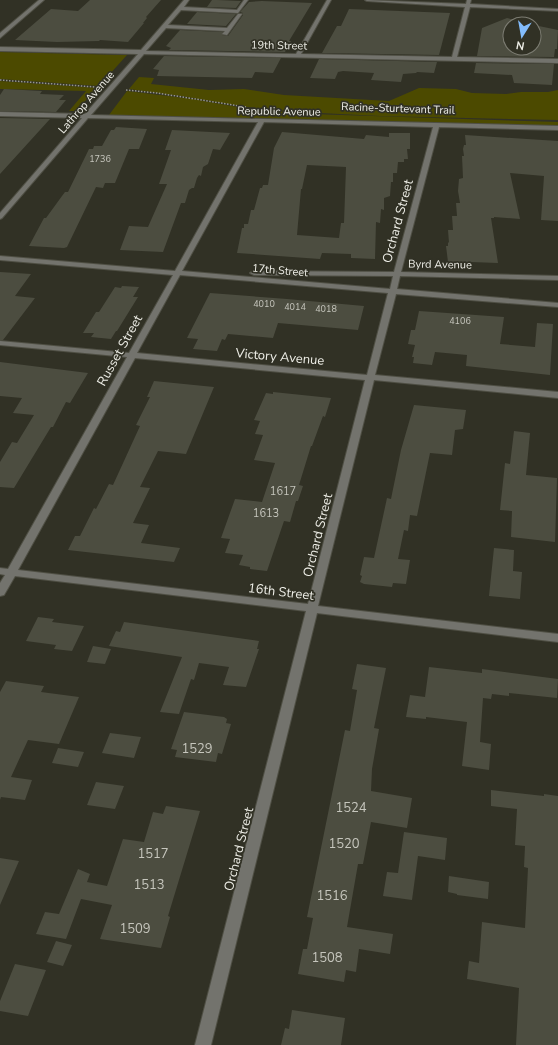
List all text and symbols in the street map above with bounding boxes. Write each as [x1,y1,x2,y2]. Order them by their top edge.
north arrow [502,16,542,56]
text: N [515,37,526,53]
street label: 19th Street [251,38,307,53]
street label: Lathrop Avenue [55,68,118,137]
street label: Racine-Sturtevant Trail [341,99,456,118]
street label: Republic Avenue [237,103,321,120]
house number: 1736 [89,153,111,165]
street label: Orchard Street [378,177,418,265]
street label: Byrd Avenue [408,256,472,273]
street label: 17th Street [251,261,309,280]
house number: 4010 [253,298,275,310]
house number: 4014 [284,301,306,313]
house number: 4018 [315,303,337,315]
street label: Russet Street [93,311,147,389]
house number: 4106 [449,315,471,327]
street label: Victory Avenue [234,344,325,370]
house number: 1617 [270,484,296,499]
street label: Orchard Street [299,491,337,579]
house number: 1613 [253,506,279,521]
street label: 16th Street [247,579,315,605]
house number: 1529 [181,740,213,758]
house number: 1524 [335,799,367,817]
street label: Orchard Street [220,805,258,893]
house number: 1520 [328,835,360,853]
house number: 1517 [137,845,169,863]
house number: 1513 [133,876,165,894]
house number: 1516 [316,887,348,905]
house number: 1509 [119,920,151,938]
house number: 1508 [311,949,343,967]

